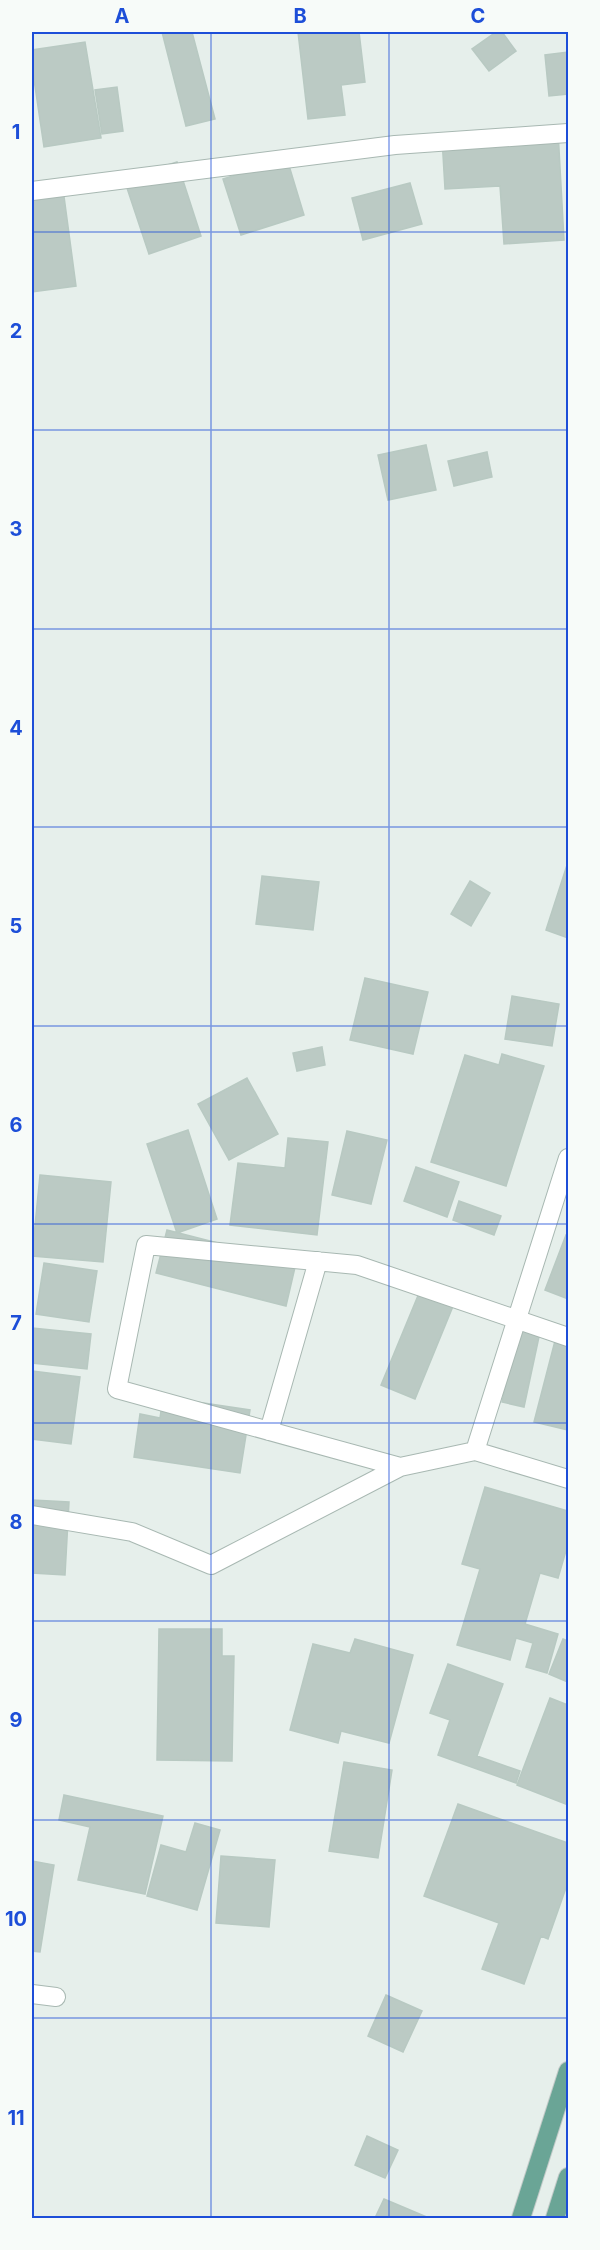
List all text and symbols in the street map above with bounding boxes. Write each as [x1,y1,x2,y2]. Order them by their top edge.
text: A [115,4,130,28]
text: B [293,4,307,28]
text: C [471,4,485,28]
text: 1 [12,120,20,144]
text: 2 [10,319,22,343]
text: 3 [10,517,22,541]
text: 4 [9,716,23,740]
text: 5 [10,914,22,938]
text: 6 [10,1113,23,1137]
text: 7 [10,1311,22,1335]
text: 8 [9,1510,23,1534]
text: 9 [10,1708,23,1732]
text: 10 [5,1907,27,1931]
text: 11 [7,2106,25,2130]

